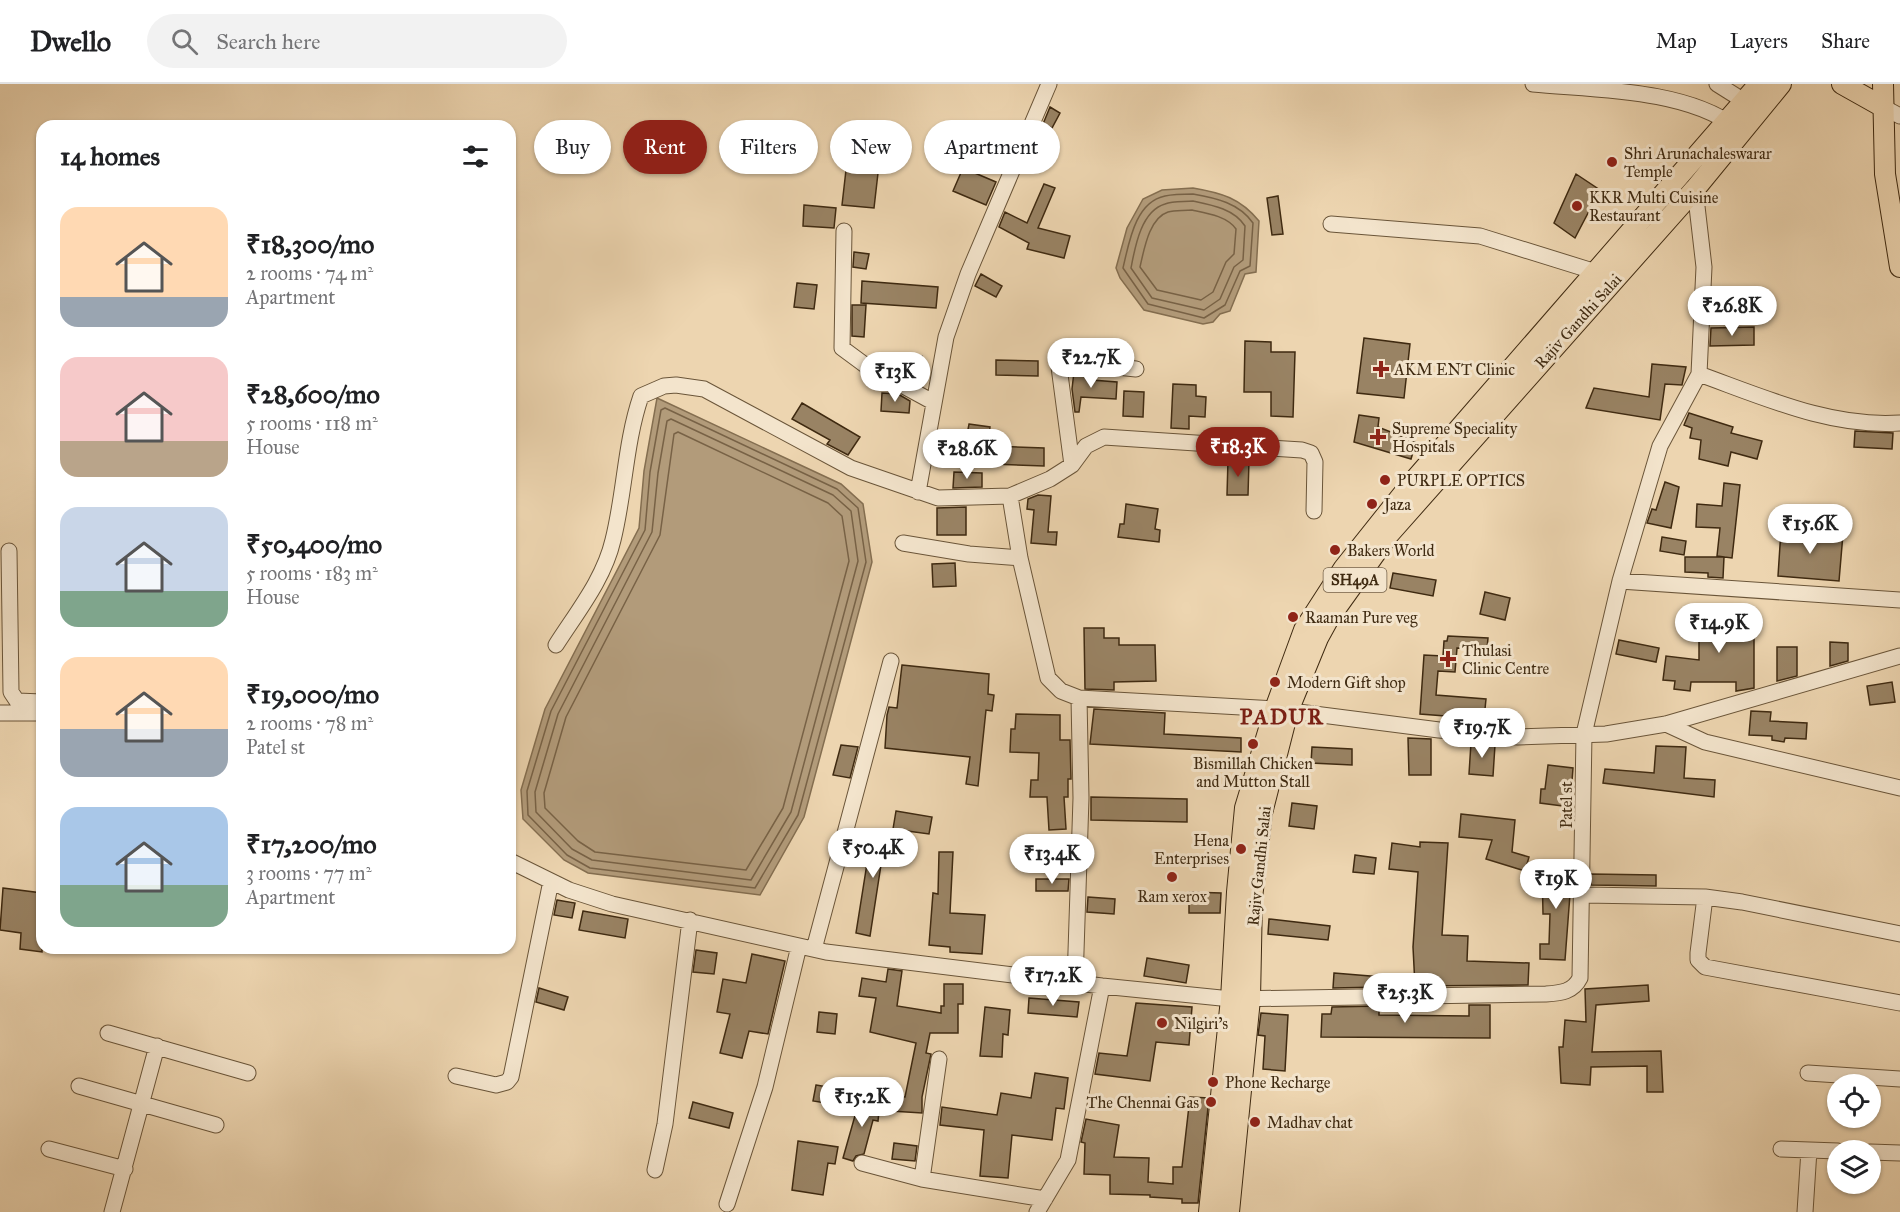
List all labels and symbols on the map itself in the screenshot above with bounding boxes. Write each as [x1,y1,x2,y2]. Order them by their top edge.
place label: Shri Arunachaleswarar Temple [1624,144,1772,181]
marker: Shri Arunachaleswarar Temple [1605,155,1619,169]
place label: KKR Multi Cuisine Restaurant [1589,188,1719,225]
marker: KKR Multi Cuisine Restaurant [1570,199,1584,213]
street label: Rajiv Gandhi Salai [1531,269,1626,372]
pin: ₹26.8K [1683,286,1781,337]
pin: ₹22.7K [1042,338,1140,389]
pin: ₹13K [859,352,931,403]
marker: AKM ENT Clinic [1372,360,1390,378]
place label: AKM ENT Clinic [1393,360,1515,379]
place label: Supreme Speciality Hospitals [1392,419,1518,456]
pin: ₹18.3K [1189,427,1287,478]
marker: Supreme Speciality Hospitals [1369,428,1387,446]
pin: ₹28.6K [918,429,1016,480]
place label: PURPLE OPTICS [1397,471,1525,490]
marker: PURPLE OPTICS [1378,473,1392,487]
place label: Jaza [1382,495,1411,515]
marker: Jaza [1365,497,1379,511]
pin: ₹15.6K [1761,504,1859,555]
place label: Bakers World [1347,541,1434,560]
marker: Bakers World [1328,543,1342,557]
road number: SH49A [1324,568,1386,592]
pin: ₹14.9K [1670,603,1768,654]
place label: Raaman Pure veg [1305,608,1418,628]
marker: Raaman Pure veg [1286,610,1300,624]
place label: Thulasi Clinic Centre [1462,641,1550,678]
marker: Thulasi Clinic Centre [1439,650,1457,668]
place label: Modern Gift shop [1287,673,1406,692]
marker: Modern Gift shop [1268,675,1282,689]
district label: PADUR [1240,703,1324,730]
pin: ₹19.7K [1433,708,1531,759]
marker: Bismillah Chicken and Mutton Stall [1246,737,1260,751]
place label: Bismillah Chicken and Mutton Stall [1193,754,1313,791]
street label: Patel st [1557,781,1576,829]
street label: Rajiv Gandhi Salai [1243,804,1275,927]
pin: ₹50.4K [824,828,922,879]
place label: Hena Enterprises [1154,831,1229,868]
pin: ₹13.4K [1003,834,1101,885]
marker: Hena Enterprises [1234,842,1248,856]
pin: ₹19K [1520,859,1592,910]
marker: Ram xerox [1165,870,1179,884]
place label: Ram xerox [1137,887,1207,906]
pin: ₹17.2K [1004,956,1102,1007]
pin: ₹25.3K [1356,973,1454,1024]
place label: Nilgiri's [1174,1014,1228,1034]
marker: Nilgiri's [1155,1016,1169,1030]
place label: Phone Recharge [1225,1073,1331,1093]
marker: Phone Recharge [1206,1075,1220,1089]
pin: ₹15.2K [813,1077,911,1128]
place label: The Chennai Gas [1086,1093,1199,1112]
marker: The Chennai Gas [1204,1095,1218,1109]
place label: Madhav chat [1267,1113,1353,1132]
marker: Madhav chat [1248,1115,1262,1129]

